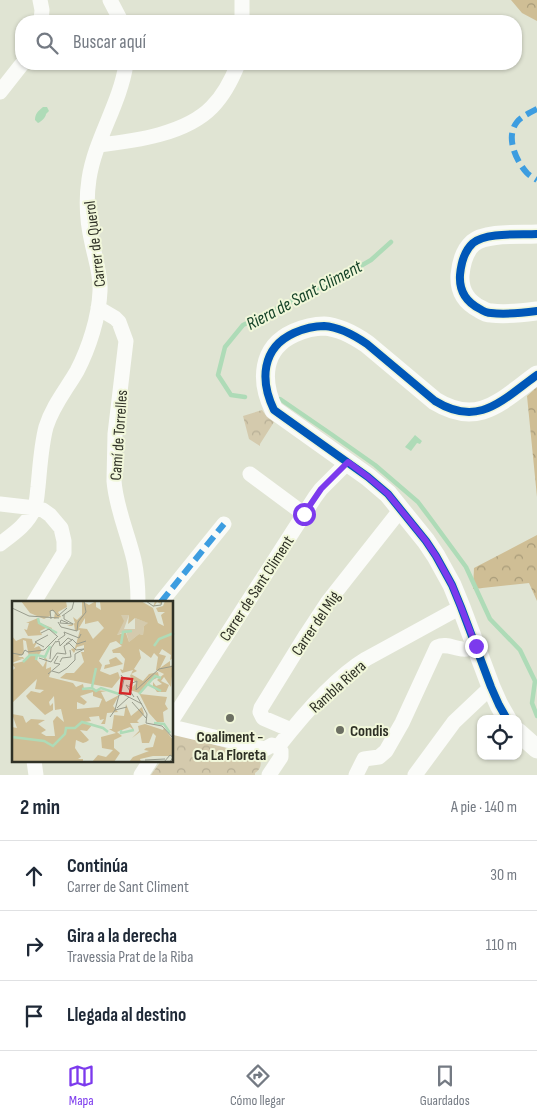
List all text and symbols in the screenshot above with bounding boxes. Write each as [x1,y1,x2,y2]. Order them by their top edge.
search box [15,15,522,70]
icon: search [33,29,61,57]
text: Buscar aquí [73,31,146,54]
street label: Carrer de Querol [81,200,110,288]
water label: Riera de Sant Climent [243,256,366,335]
street label: Camí de Torrelles [107,389,132,481]
route start [293,503,316,526]
street label: Carrer de Sant Climent [216,532,298,645]
street label: Carrer del Mig [288,588,345,660]
inset map [12,601,174,762]
route end [465,635,488,658]
street label: Rambla Riera [306,657,370,717]
marker: Coaliment - Ca La Floreta [224,712,236,724]
map controls [477,715,522,760]
button: locate [477,715,522,760]
place label: Condis [350,722,389,741]
marker: Condis [334,724,346,736]
place label: Coaliment - Ca La Floreta [194,728,266,765]
text: 2 min [20,795,60,820]
text: A pie · 140 m [451,798,517,817]
text: Continúa [67,855,128,878]
icon: ahead [20,862,48,890]
text: 30 m [490,866,517,885]
text: Carrer de Sant Climent [67,878,189,897]
text: Gira a la derecha [67,925,177,948]
icon: right [20,932,48,960]
text: 110 m [486,936,517,955]
text: Travessia Prat de la Riba [67,948,193,967]
icon: arrive [20,1002,48,1030]
text: Llegada al destino [67,1004,186,1027]
tab: Mapa [67,1062,95,1109]
tab: Cómo llegar [230,1062,285,1109]
tab: Guardados [420,1062,470,1109]

